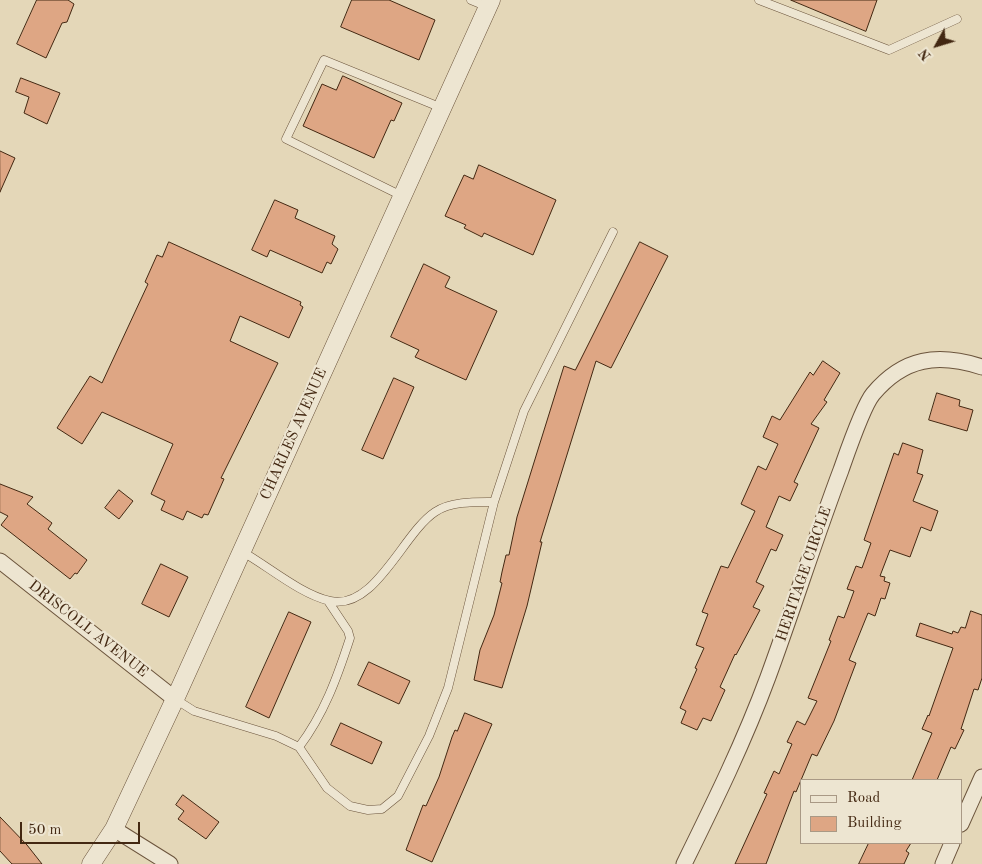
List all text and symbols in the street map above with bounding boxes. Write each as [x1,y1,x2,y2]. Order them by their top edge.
north arrow [912,20,962,70]
text: N [917,46,934,63]
street label: CHARLES AVENUE [257,365,331,503]
street label: HERITAGE CIRCLE [772,504,836,644]
street label: DRISCOLL AVENUE [25,577,151,681]
legend [800,779,962,844]
text: Road [847,791,880,806]
scale bar [22,812,142,844]
text: Building [847,816,902,831]
text: 50 m [28,823,62,838]

